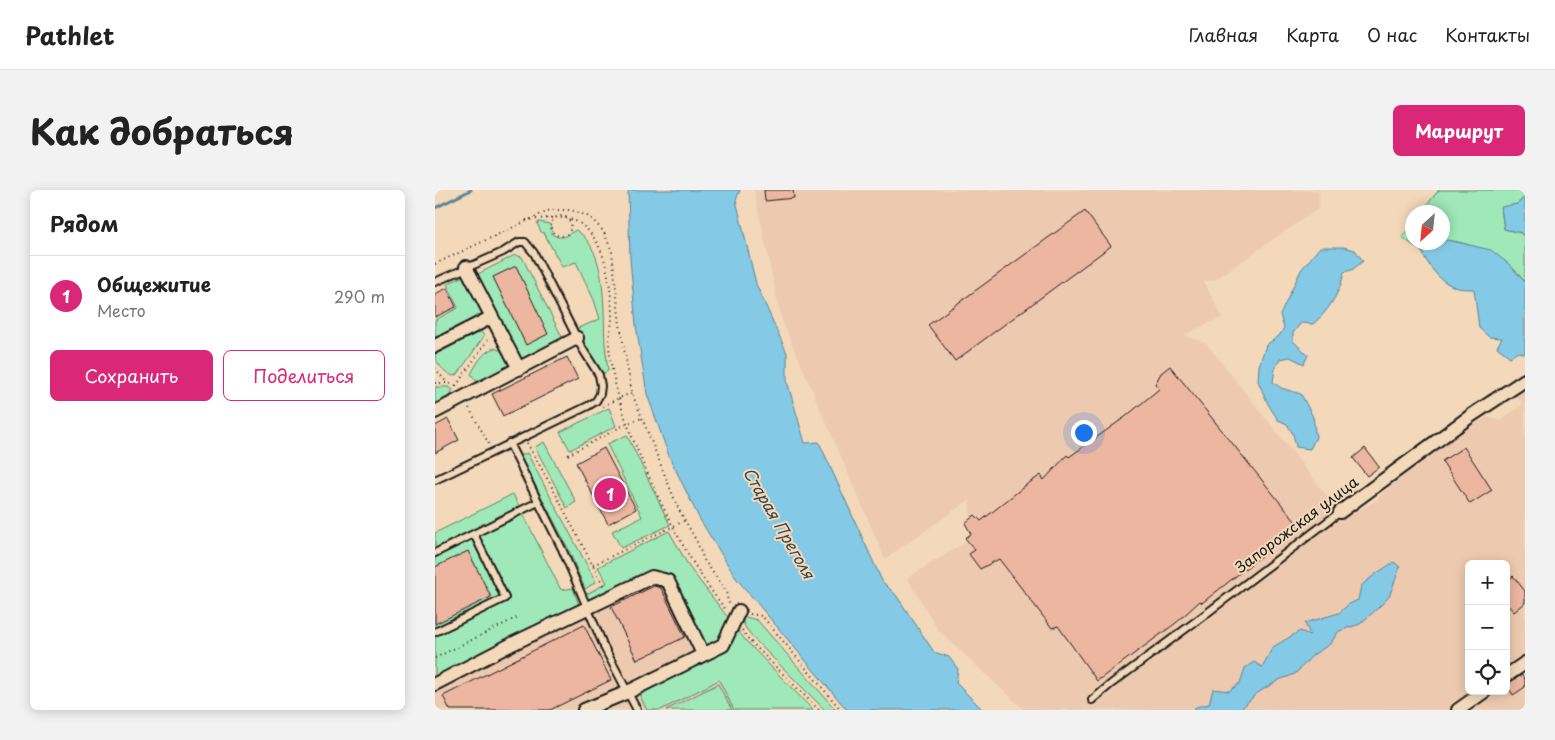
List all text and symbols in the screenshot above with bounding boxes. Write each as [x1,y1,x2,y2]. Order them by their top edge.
text: Pathlet [25,17,115,53]
text: Главная [1189,21,1258,48]
text: Карта [1286,21,1339,48]
text: О нас [1367,21,1417,48]
text: Контакты [1445,21,1530,48]
text: Как добраться [30,104,294,157]
button: Маршрут [1393,105,1525,156]
north arrow [1405,205,1450,250]
text: Рядом [50,207,118,239]
text: Общежитие [97,270,211,298]
text: 1 [62,284,70,308]
text: 290 m [334,284,385,308]
text: Место [97,298,146,322]
button: Сохранить [50,350,213,401]
button: Поделиться [223,350,385,401]
your location [1071,420,1097,446]
water label: Старая Преголя [738,462,822,584]
street label: Запорожская улица [1230,469,1363,578]
pin: 1 [594,475,626,513]
map controls [1465,560,1510,695]
button: + [1465,560,1510,605]
button: − [1465,605,1510,650]
button: locate [1465,650,1510,695]

